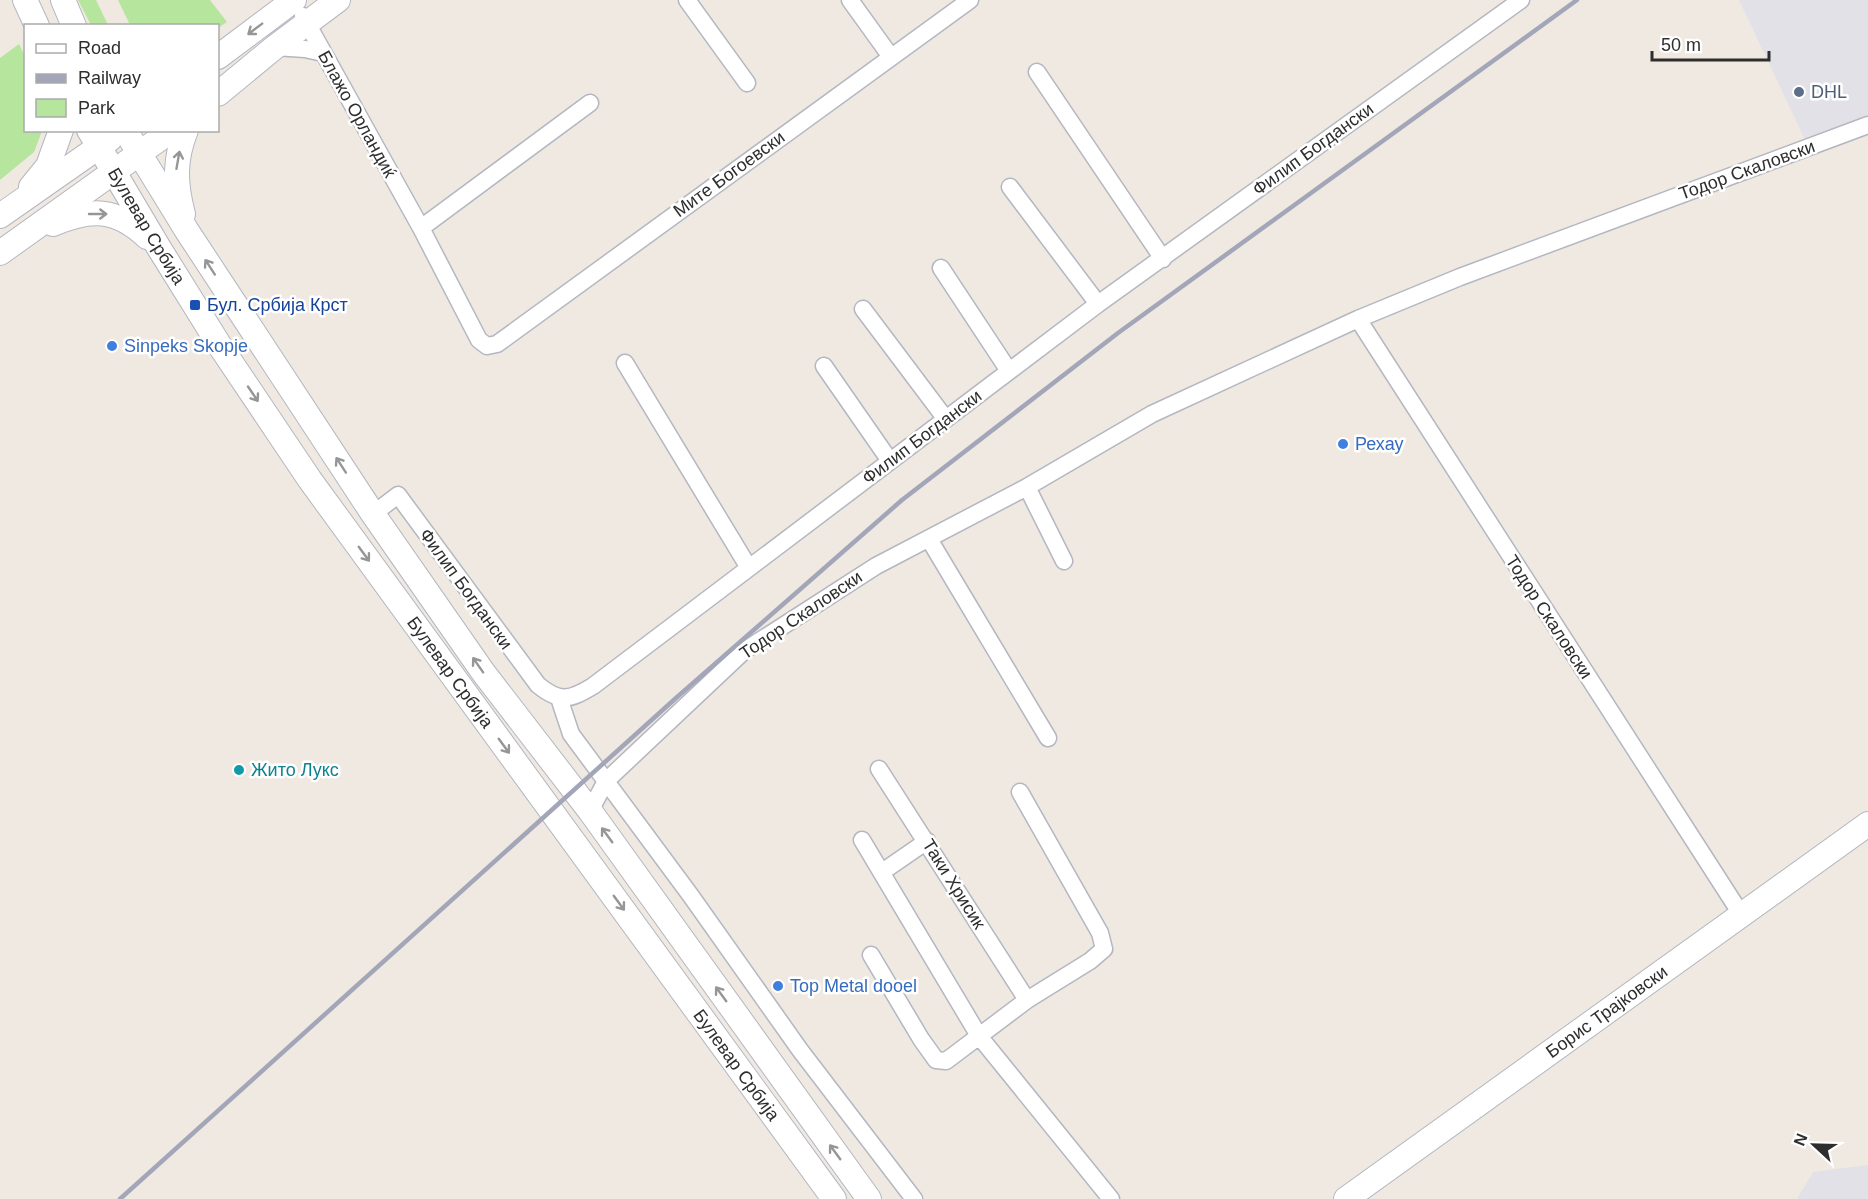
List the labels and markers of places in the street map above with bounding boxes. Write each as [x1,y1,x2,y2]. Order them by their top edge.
place label: DHL [1811,82,1847,102]
marker: DHL [1792,85,1806,99]
place label: Бул. Србија Крст [207,295,348,315]
marker: Бул. Србија Крст [188,298,202,312]
place label: Sinpeks Skopje [124,336,248,356]
marker: Sinpeks Skopje [105,339,119,353]
place label: Рехау [1355,434,1403,454]
marker: Рехау [1336,437,1350,451]
place label: Жито Лукс [251,760,339,780]
marker: Жито Лукс [232,763,246,777]
place label: Top Metal dooel [790,976,917,996]
marker: Top Metal dooel [771,979,785,993]

